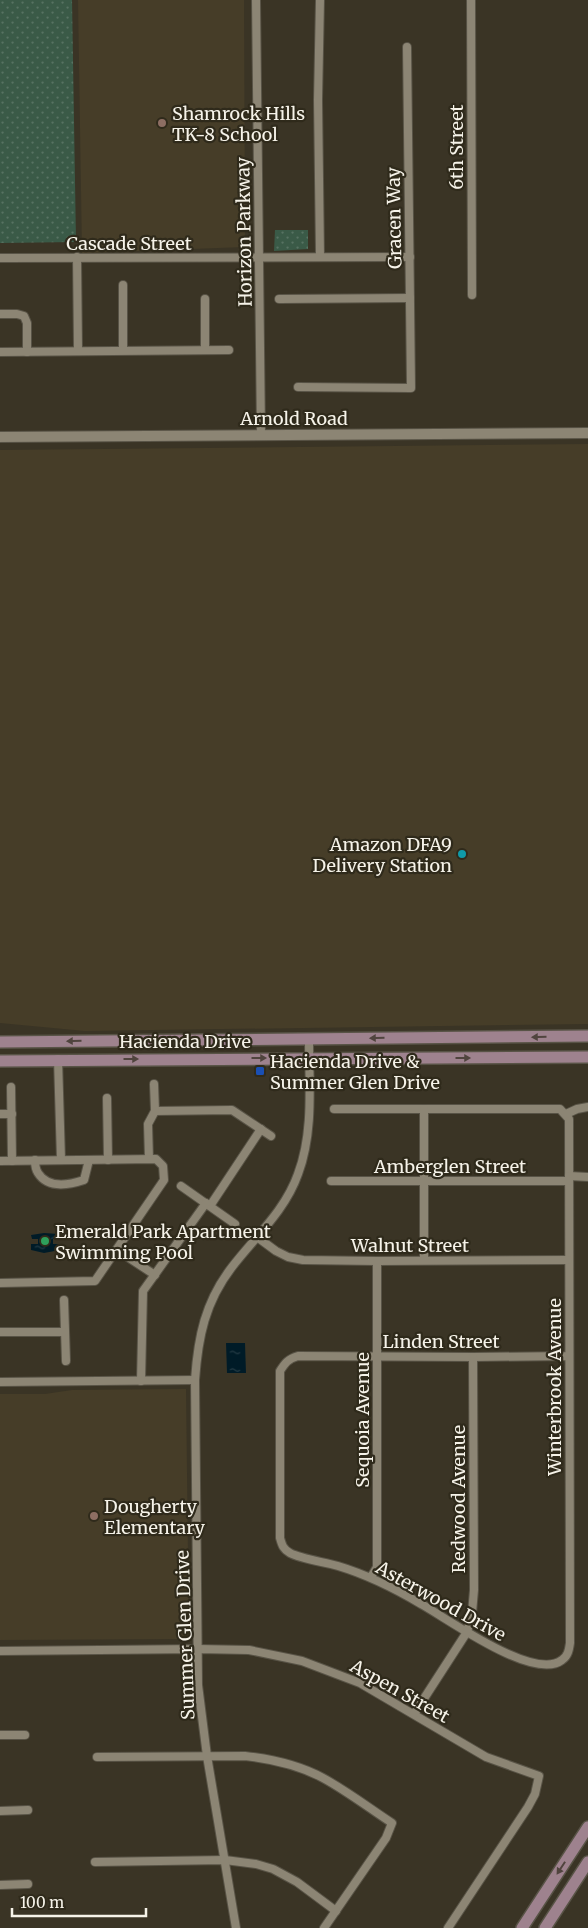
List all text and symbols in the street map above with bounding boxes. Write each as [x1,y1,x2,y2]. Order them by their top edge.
place label: Shamrock Hills TK-8 School [172,102,305,146]
street label: 6th Street [445,104,468,190]
marker: Shamrock Hills TK-8 School [156,117,168,129]
street label: Horizon Parkway [231,156,257,307]
street label: Gracen Way [382,166,406,269]
street label: Cascade Street [66,232,192,255]
street label: Arnold Road [239,407,348,430]
place label: Amazon DFA9 Delivery Station [312,833,452,877]
marker: Amazon DFA9 Delivery Station [456,848,468,860]
street label: Hacienda Drive [119,1030,251,1053]
one-way arrow [531,1033,547,1041]
one-way arrow [369,1034,385,1042]
one-way arrow [66,1037,82,1045]
place label: Hacienda Drive & Summer Glen Drive [270,1050,440,1094]
one-way arrow [251,1054,267,1062]
one-way arrow [455,1054,471,1062]
one-way arrow [123,1055,139,1063]
marker: Hacienda Drive & Summer Glen Drive [254,1065,266,1077]
street label: Amberglen Street [373,1155,526,1178]
place label: Emerald Park Apartment Swimming Pool [55,1220,271,1264]
street label: Walnut Street [350,1234,469,1257]
marker: Emerald Park Apartment Swimming Pool [39,1235,51,1247]
street label: Winterbrook Avenue [543,1298,566,1477]
street label: Linden Street [383,1330,499,1353]
street label: Sequoia Avenue [351,1352,374,1488]
street label: Redwood Avenue [447,1425,470,1573]
place label: Dougherty Elementary [104,1495,206,1539]
marker: Dougherty Elementary [88,1510,100,1522]
street label: Summer Glen Drive [171,1550,199,1720]
street label: Asterwood Drive [371,1555,510,1646]
street label: Aspen Street [345,1654,454,1728]
one-way arrow [557,1861,566,1874]
scale bar [12,1886,146,1918]
text: 100 m [20,1893,64,1912]

